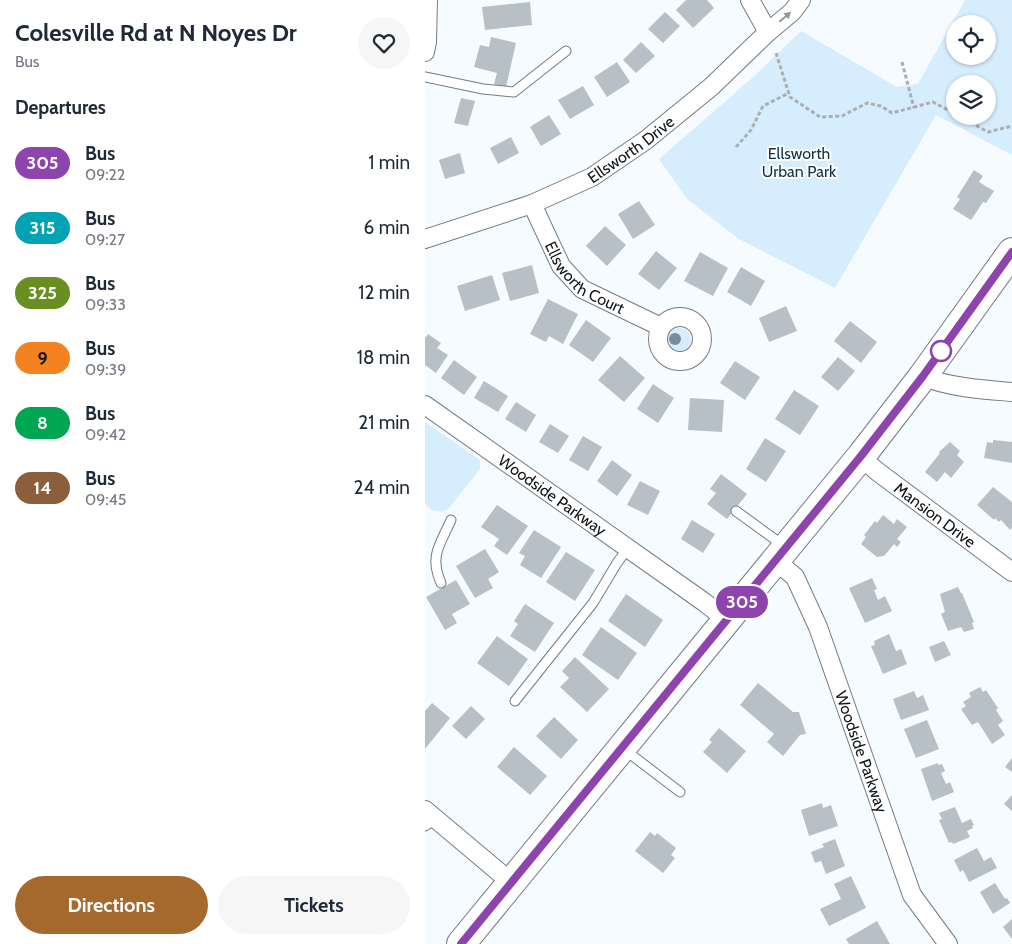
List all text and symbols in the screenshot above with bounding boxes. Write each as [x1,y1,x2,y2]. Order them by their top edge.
one-way arrow [779,11,792,22]
map controls [946,15,996,125]
button: locate [946,15,996,65]
button: heart [358,17,410,69]
text: Colesville Rd at N Noyes Dr [15,18,297,47]
text: Bus [15,52,39,71]
button: layers [946,75,996,125]
text: Departures [15,96,106,119]
street label: Ellsworth Drive [584,112,678,187]
text: Bus [85,142,115,165]
park label: Ellsworth Urban Park [762,144,837,181]
text: 1 min [368,151,410,174]
text: 305 [26,152,59,174]
text: 09:22 [85,165,125,184]
text: Bus [85,207,115,230]
text: 6 min [364,216,410,239]
text: 315 [29,217,56,239]
text: 09:27 [85,230,125,249]
street label: Ellsworth Court [541,238,628,318]
text: Bus [85,272,115,295]
text: 12 min [358,281,410,304]
text: 325 [28,282,57,304]
text: 09:33 [85,295,126,314]
text: Bus [85,337,115,360]
unlabelled marker [930,340,952,362]
text: 18 min [357,346,410,369]
text: 9 [37,347,48,369]
text: 09:39 [85,360,126,379]
text: Bus [85,402,115,425]
text: 21 min [358,411,410,434]
text: 8 [37,412,48,434]
text: 09:42 [85,425,126,444]
street label: Woodside Parkway [495,450,610,540]
text: Bus [85,467,115,490]
text: 24 min [353,476,410,499]
text: 14 [34,477,51,499]
street label: Mansion Drive [891,478,980,551]
text: 09:45 [85,490,127,509]
line badge: 305 [713,586,771,618]
text: 305 [726,591,758,613]
street label: Woodside Parkway [832,688,892,815]
button: Directions [15,876,208,934]
button: Tickets [218,876,410,934]

